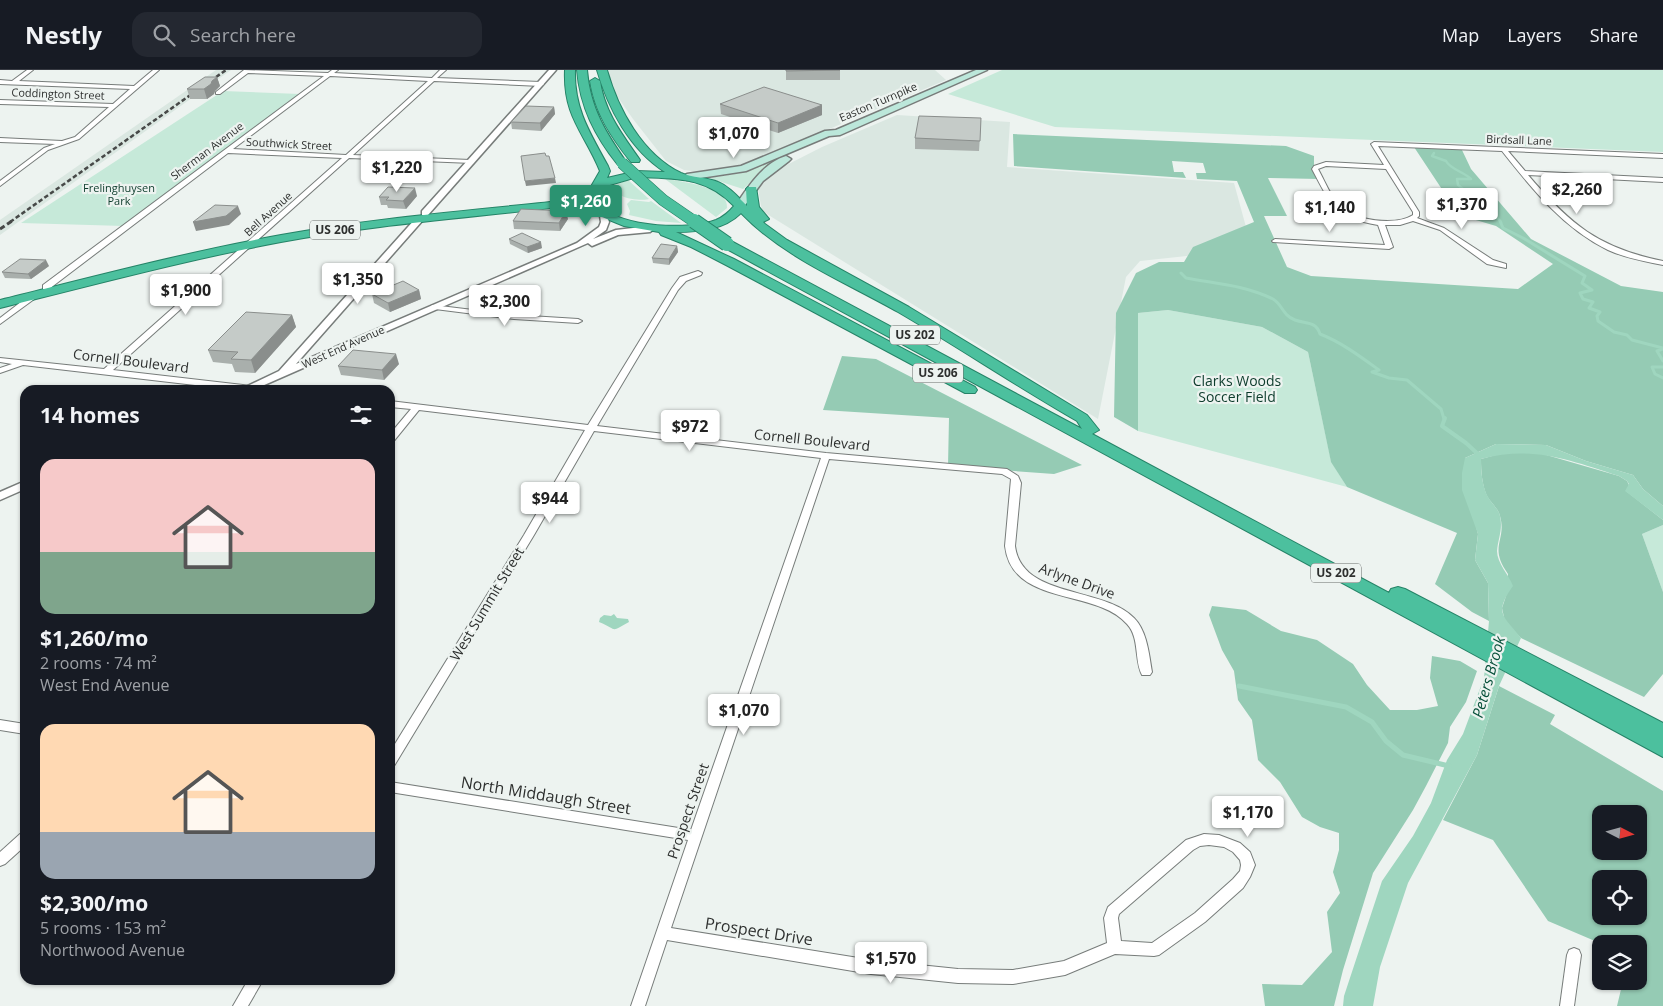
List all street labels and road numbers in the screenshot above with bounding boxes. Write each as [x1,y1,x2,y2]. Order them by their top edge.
street label: Easton Turnpike [837,78,919,125]
street label: Coddington Street [11,84,105,103]
street label: Sherman Avenue [167,118,246,183]
street label: Birdsall Lane [1486,131,1552,148]
street label: Southwick Street [246,134,332,153]
street label: Bell Avenue [240,188,295,239]
road number: US 206 [310,220,360,240]
street label: West End Avenue [299,322,387,372]
road number: US 202 [890,326,940,344]
street label: Cornell Boulevard [72,344,190,377]
road number: US 206 [913,364,963,382]
street label: Cornell Boulevard [753,424,871,455]
street label: West Summit Street [445,543,528,664]
street label: Arlyne Drive [1037,558,1118,603]
road number: US 202 [1311,563,1361,582]
street label: Prospect Street [662,760,713,861]
street label: North Middaugh Street [459,771,633,819]
street label: Prospect Drive [704,912,815,950]

